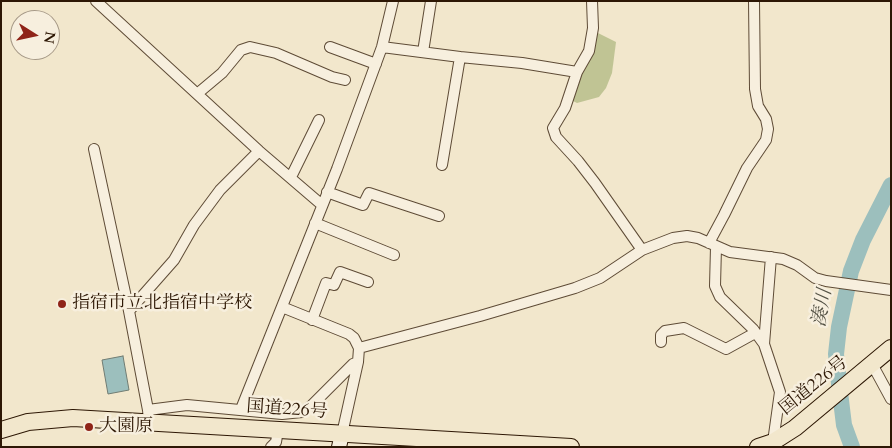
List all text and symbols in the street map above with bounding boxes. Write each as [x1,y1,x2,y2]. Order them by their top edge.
north arrow [10,10,60,60]
text: N [39,30,60,45]
water label: 湊川 [808,287,838,329]
place label: 指宿市立北指宿中学校 [72,293,252,315]
marker: 指宿市立北指宿中学校 [56,298,68,310]
street label: 国道226号 [775,352,853,420]
street label: 国道226号 [246,396,328,424]
place label: 大園原 [99,416,153,438]
marker: 大園原 [83,421,95,433]

